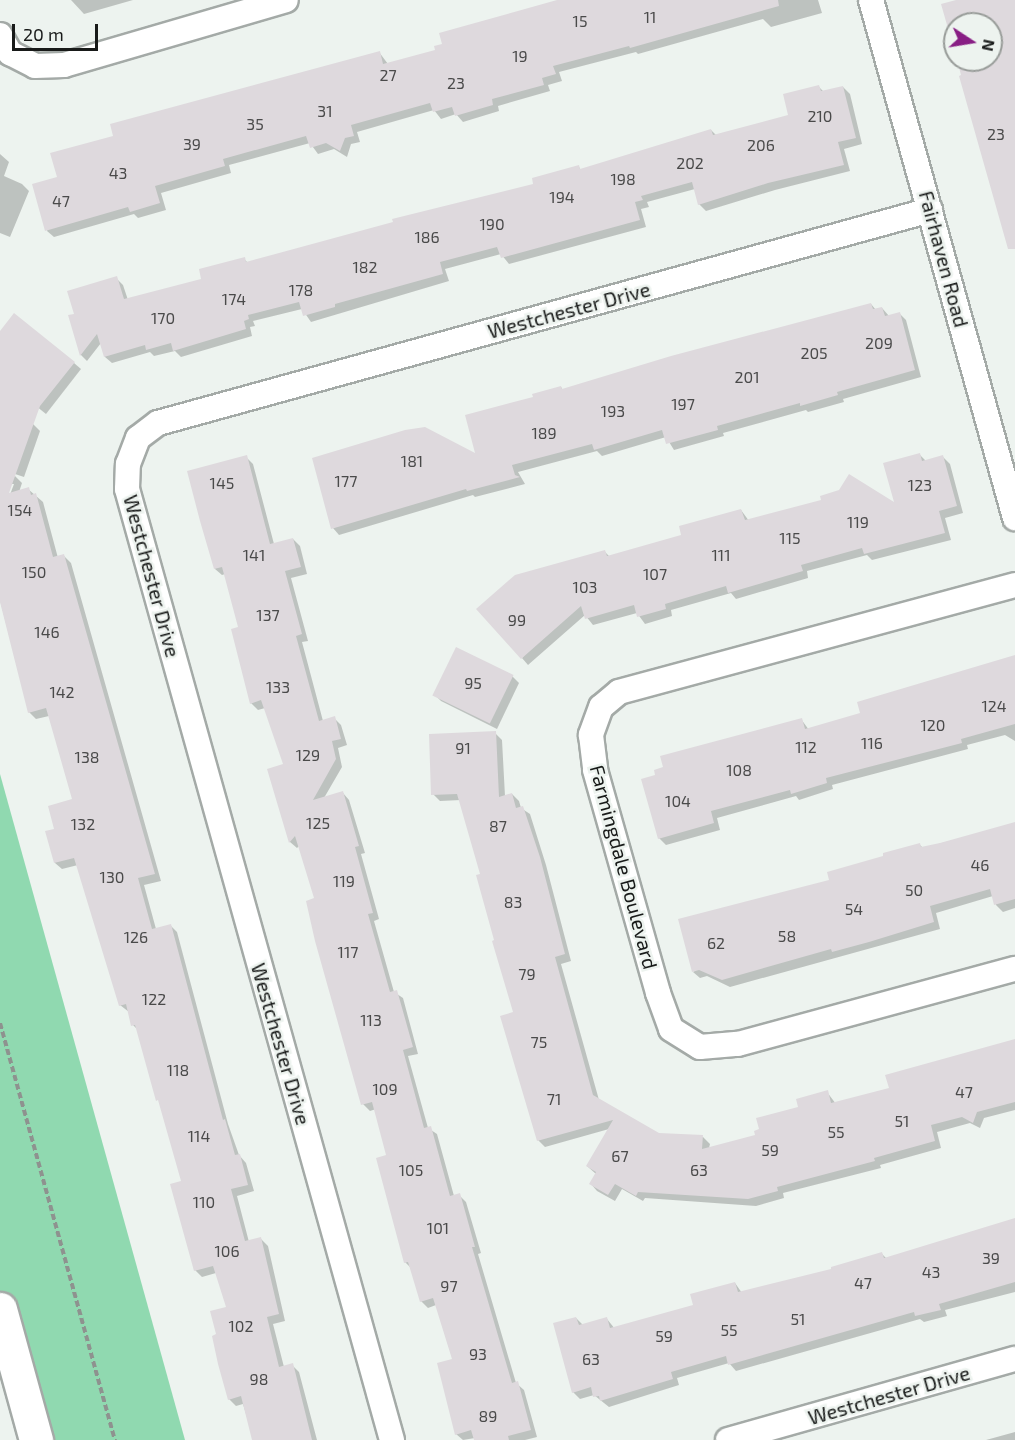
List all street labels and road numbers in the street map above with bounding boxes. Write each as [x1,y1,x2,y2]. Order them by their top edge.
street label: Fairhaven Road [914,188,974,330]
street label: Westchester Drive [485,277,653,343]
street label: Westchester Drive [119,492,185,660]
street label: Farmingdale Boulevard [585,762,663,972]
street label: Westchester Drive [246,960,316,1128]
street label: Westchester Drive [805,1360,973,1430]

